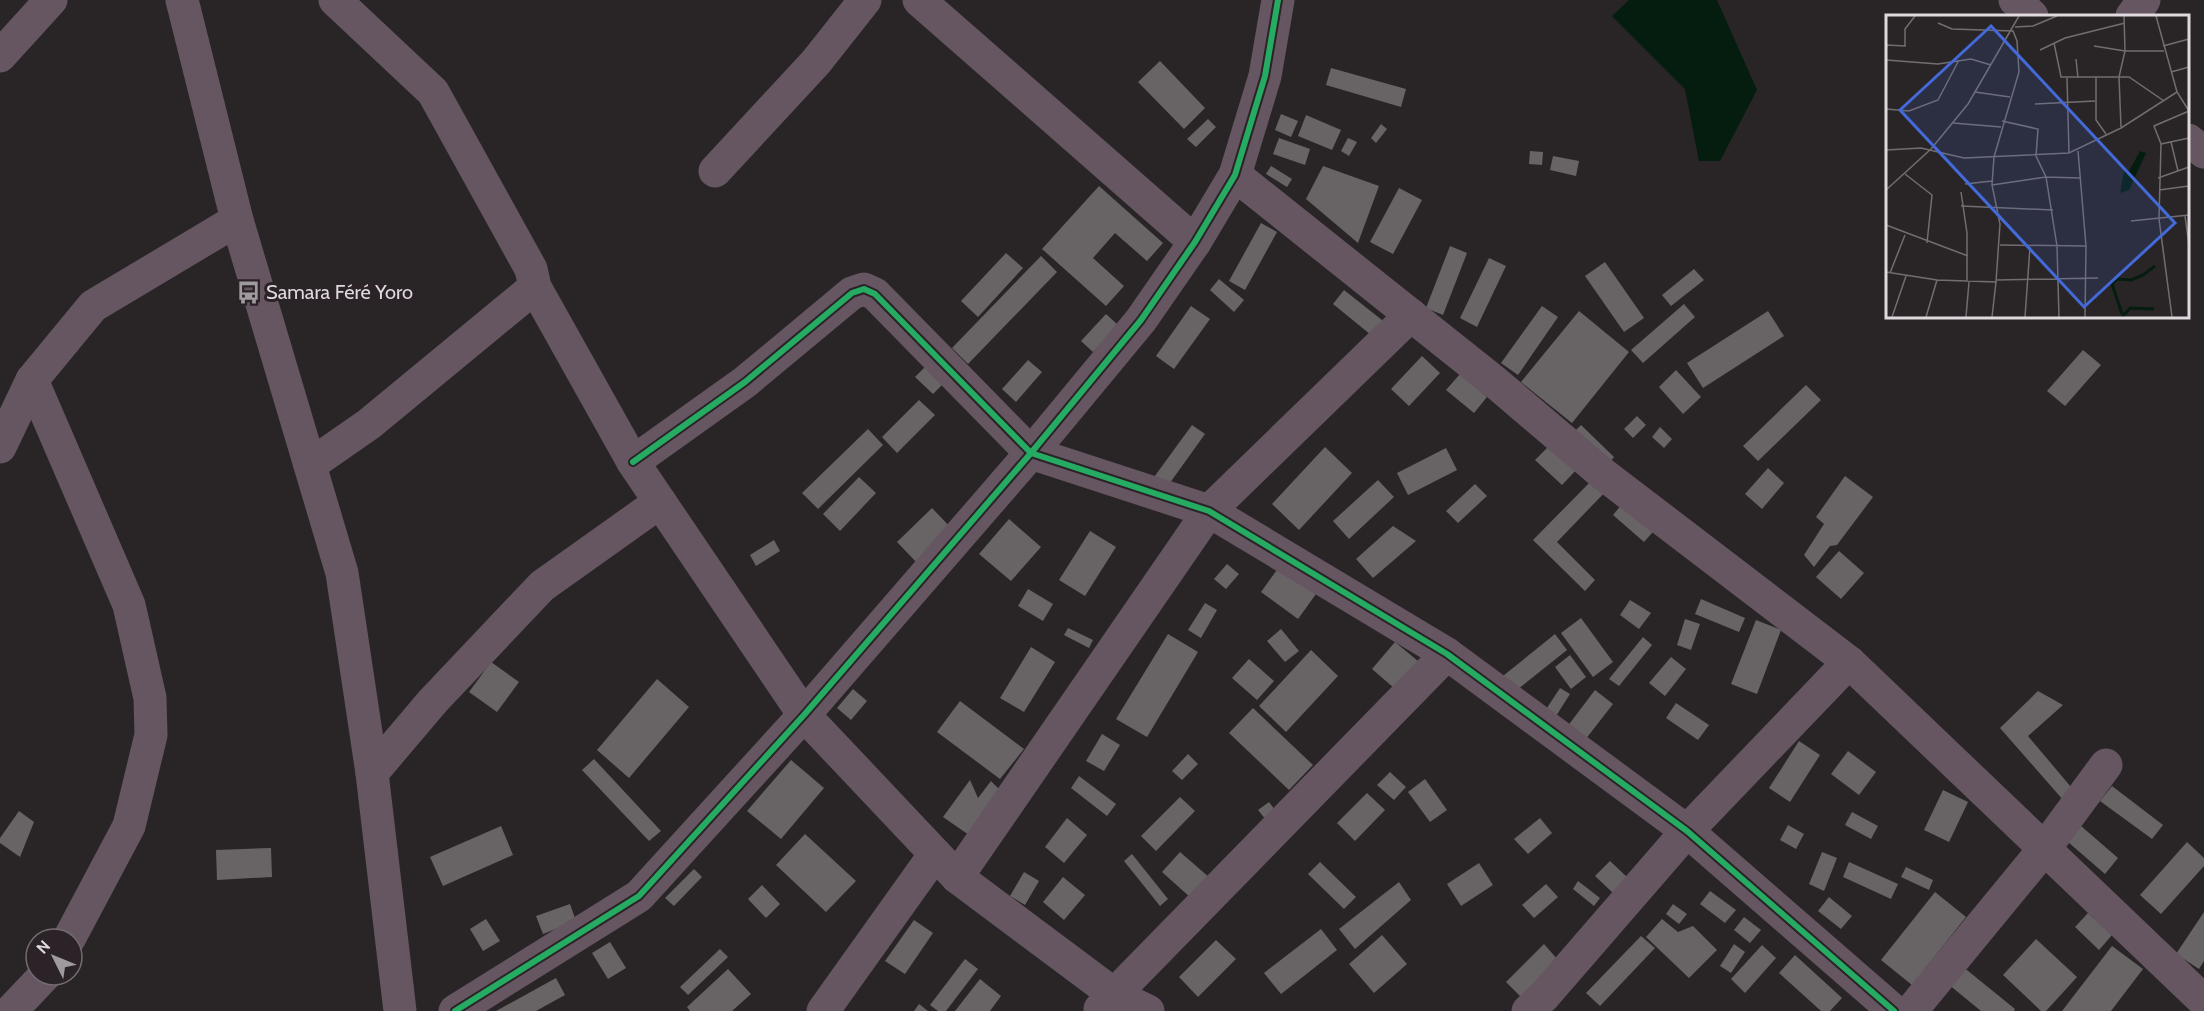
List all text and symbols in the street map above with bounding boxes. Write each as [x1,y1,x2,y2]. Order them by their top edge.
inset map [1886,15,2189,318]
bus stop icon: Samara Féré Yoro [235,279,261,305]
place label: Samara Féré Yoro [266,280,413,304]
north arrow [24,927,84,987]
text: N [33,936,54,958]

